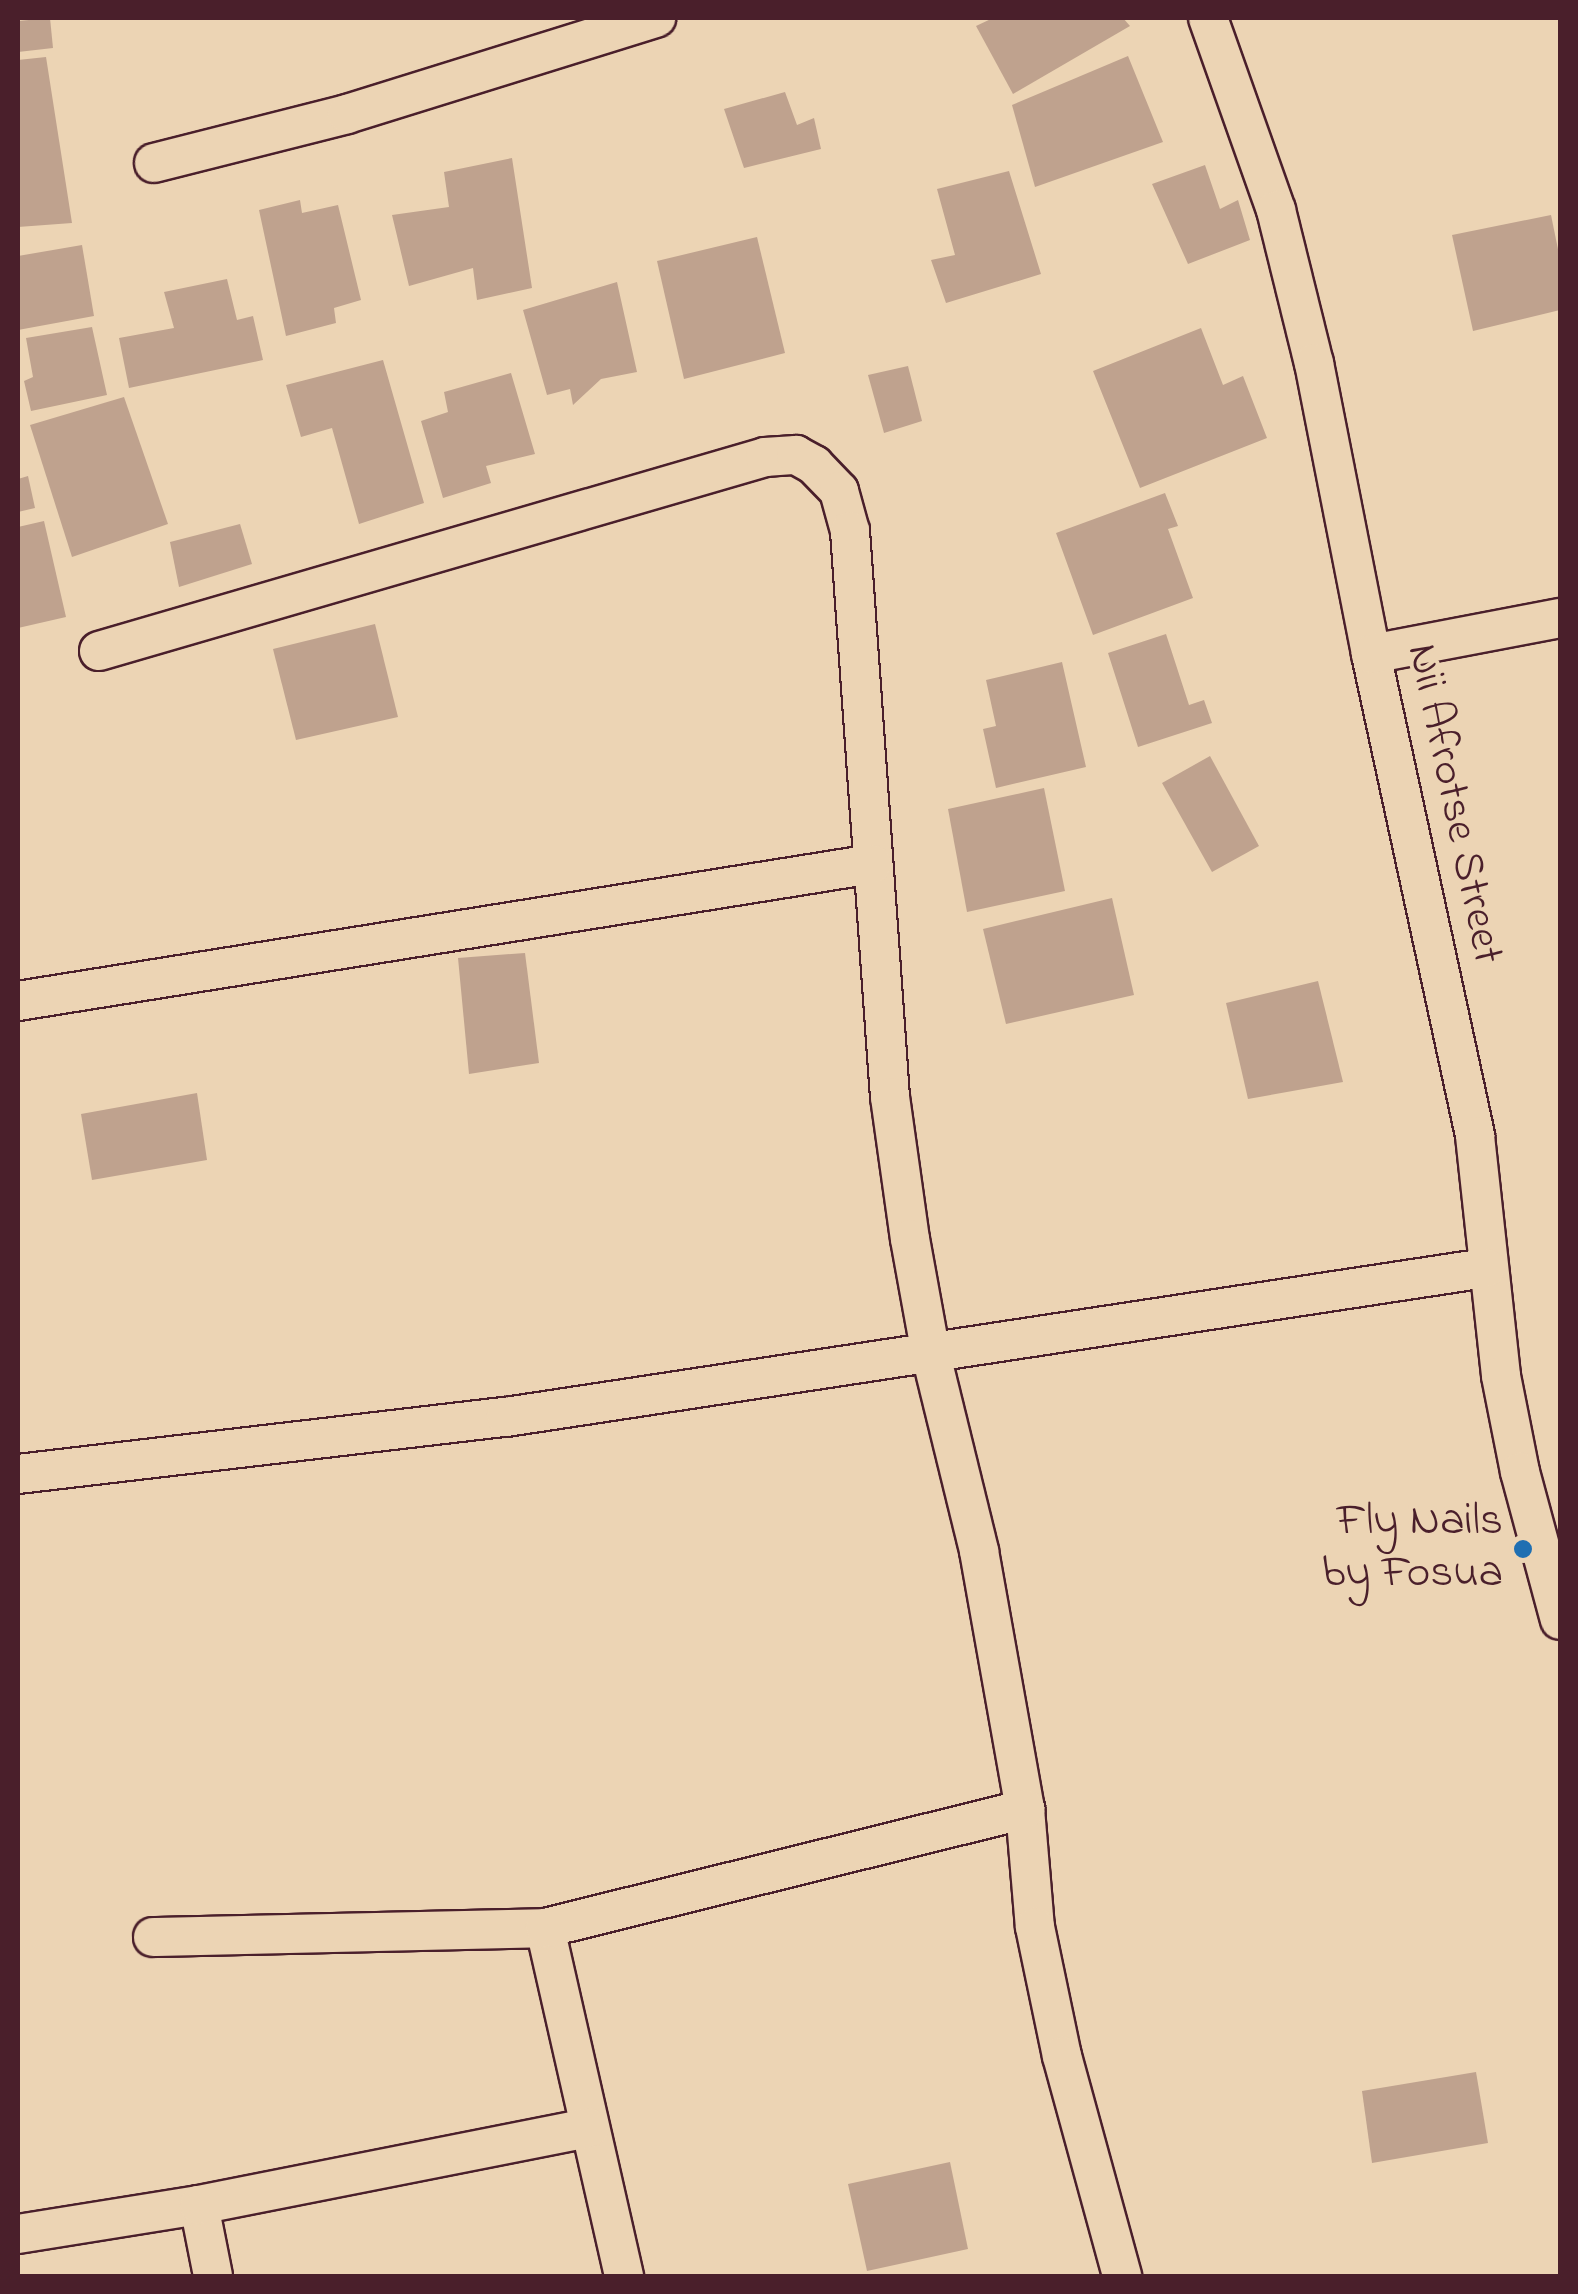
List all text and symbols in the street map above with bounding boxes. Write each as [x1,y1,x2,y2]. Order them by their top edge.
street label: Nii Afrotse Street [1393,639,1513,969]
place label: Fly Nails by Fosua [1322,1496,1503,1602]
marker: Fly Nails by Fosua [1512,1538,1534,1560]

